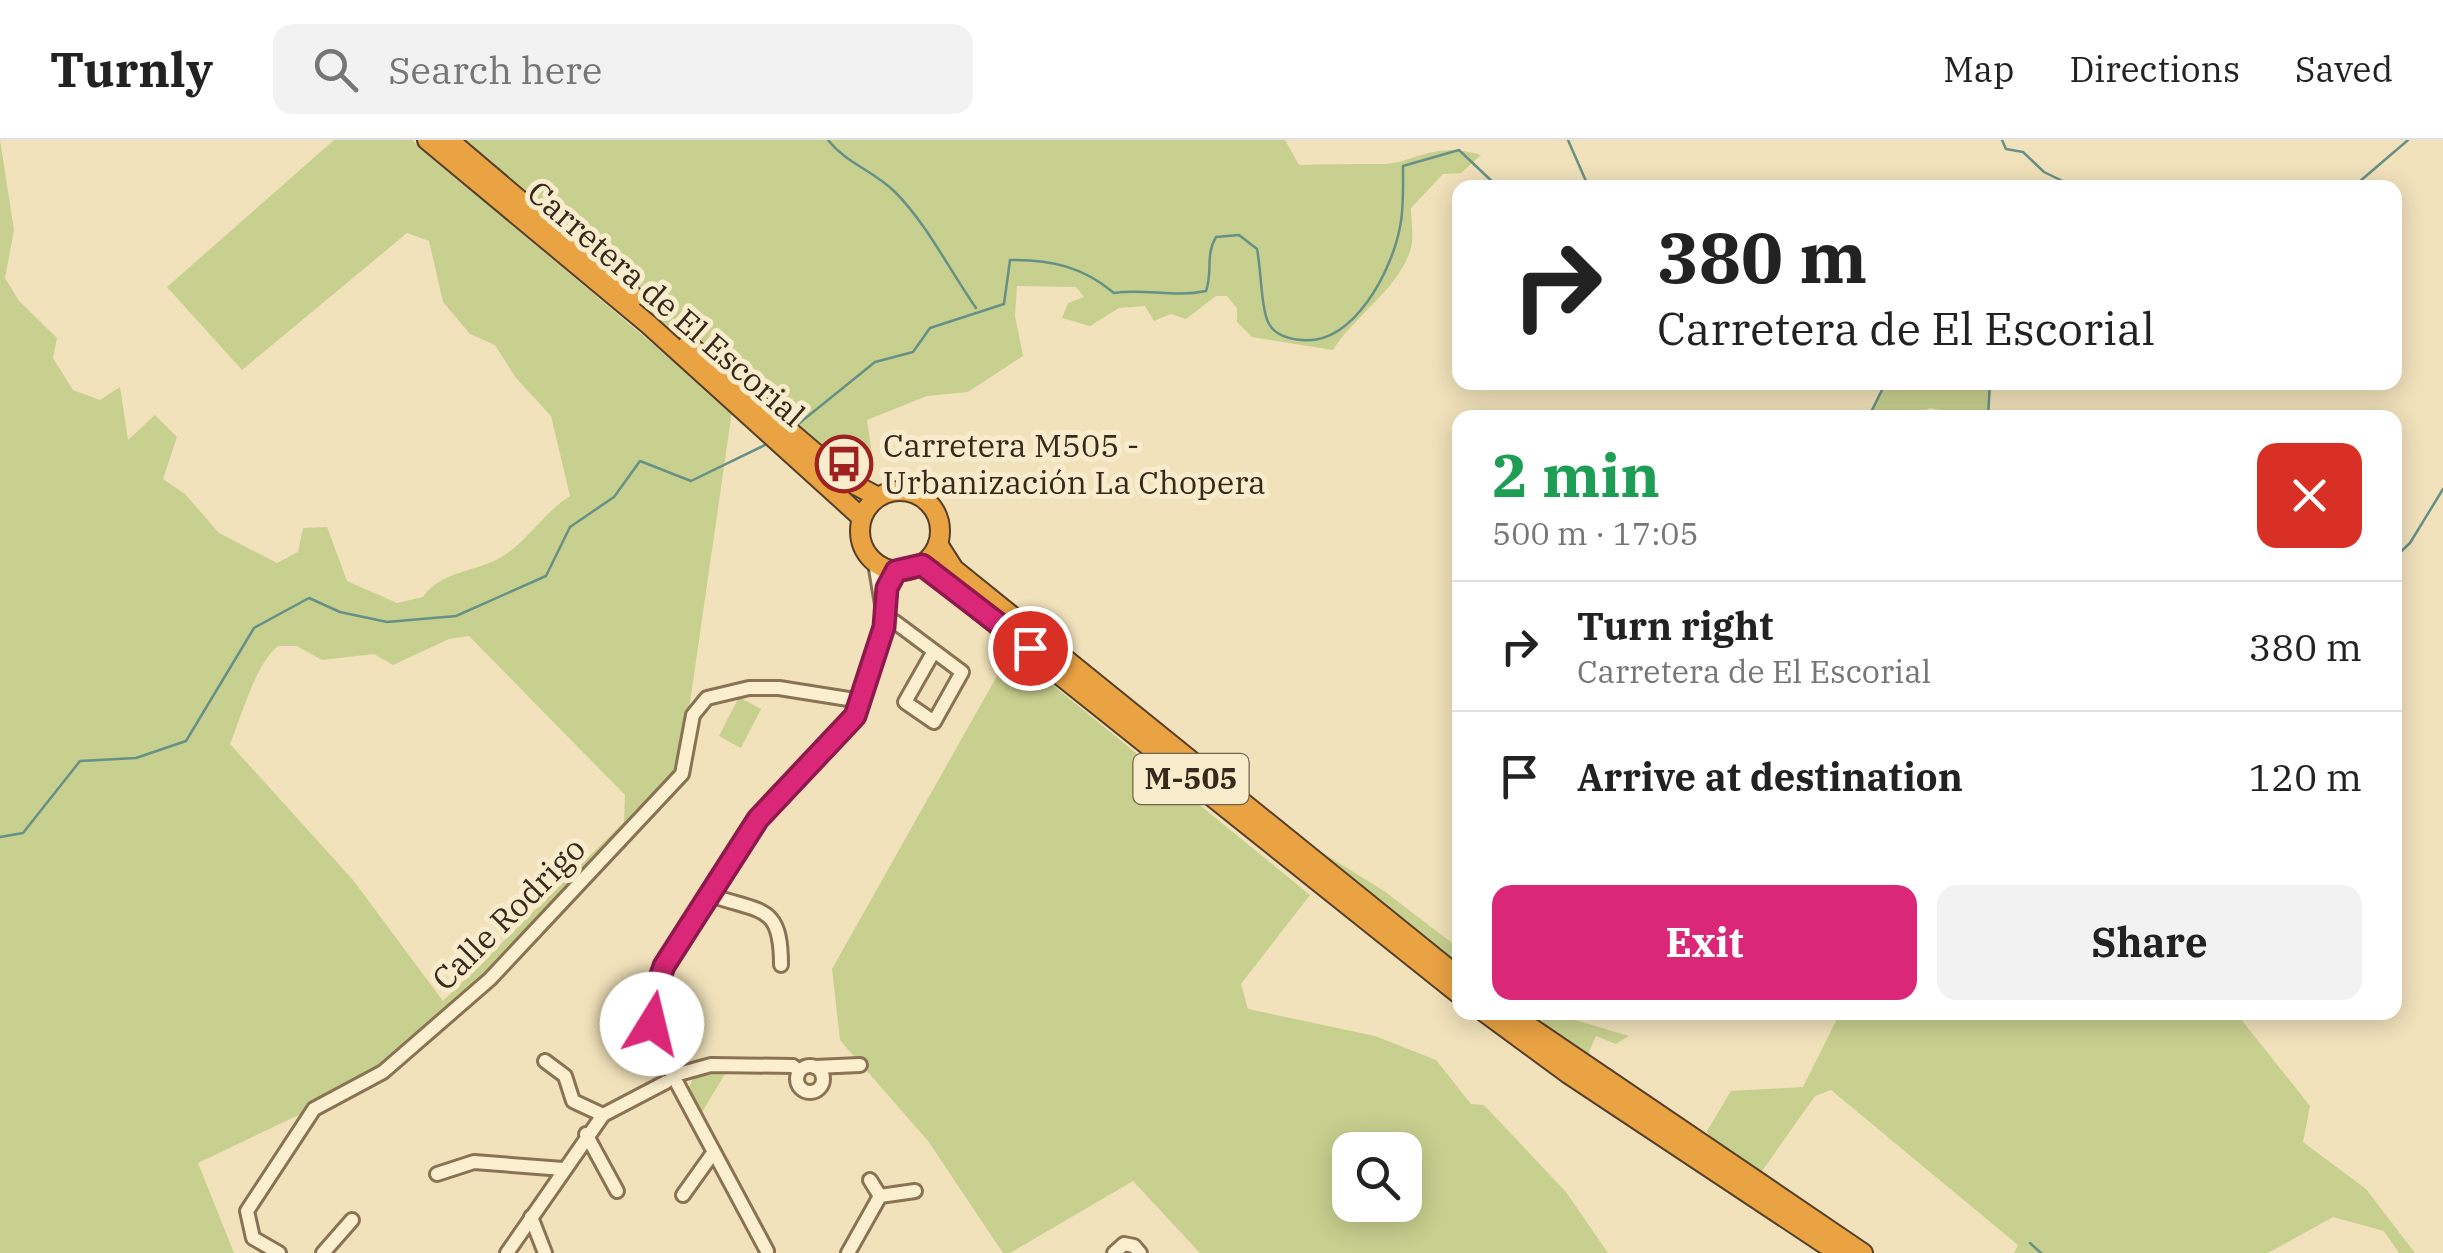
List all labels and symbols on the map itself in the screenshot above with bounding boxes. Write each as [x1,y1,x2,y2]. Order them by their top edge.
street label: Carretera de El Escorial [519,171,814,435]
place label: Carretera M505 - Urbanización La Chopera [883,424,1266,503]
bus stop icon: Carretera M505 - Urbanización La Chopera [814,434,874,494]
pin [988,606,1073,691]
road number: M-505 [1134,754,1248,804]
street label: Calle Rodrigo [423,828,594,999]
position arrow [600,972,704,1076]

